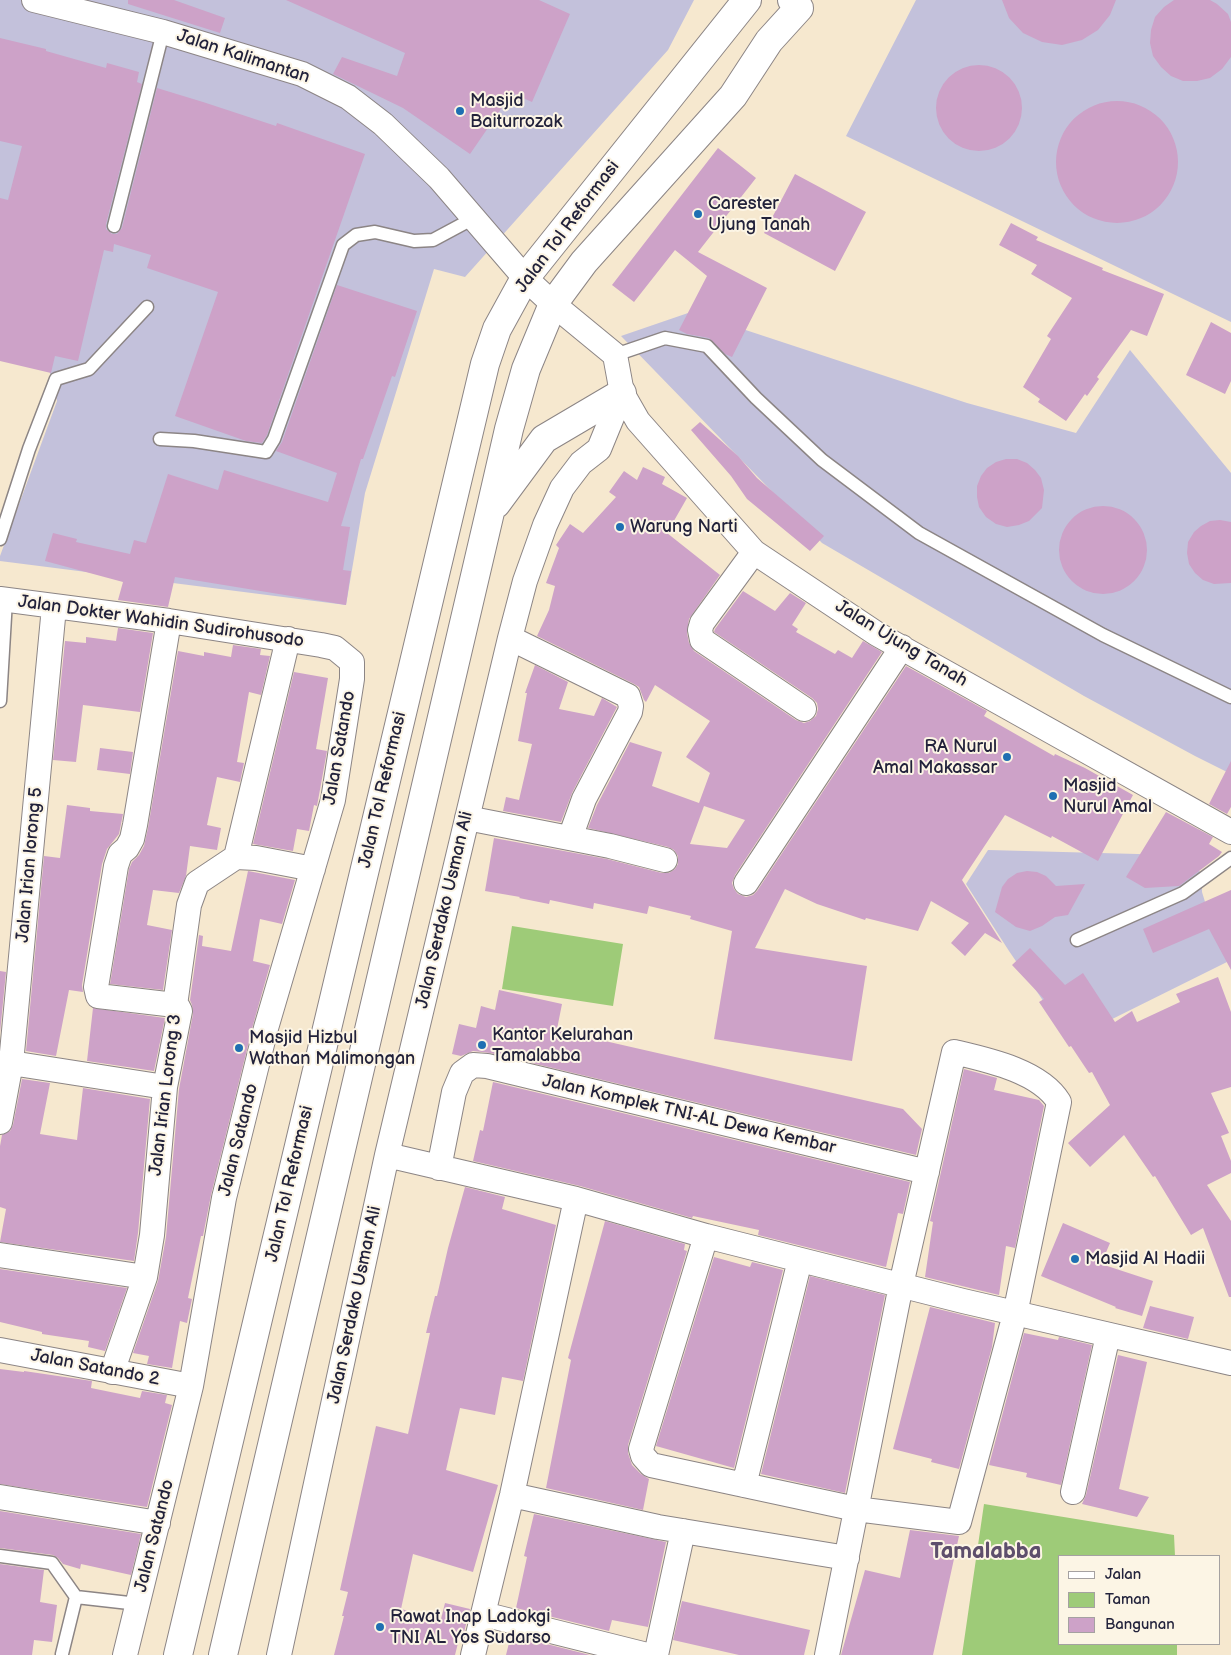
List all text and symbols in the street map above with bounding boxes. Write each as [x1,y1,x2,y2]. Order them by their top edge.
street label: Jalan Kalimantan [174,25,312,89]
place label: Masjid Baiturrozak [470,90,562,132]
marker: Masjid Baiturrozak [454,105,466,117]
street label: Jalan Tol Reformasi [511,157,625,297]
place label: Carester Ujung Tanah [708,193,810,235]
marker: Carester Ujung Tanah [692,208,704,220]
place label: Warung Narti [630,516,738,538]
marker: Warung Narti [614,521,626,533]
street label: Jalan Dokter Wahidin Sudirohusodo [17,591,305,653]
street label: Jalan Ujung Tanah [831,596,971,692]
street label: Jalan Satando [319,689,361,807]
street label: Jalan Tol Reformasi [355,710,411,870]
place label: RA Nurul Amal Makassar [873,736,997,779]
marker: RA Nurul Amal Makassar [1001,751,1013,763]
place label: Masjid Nurul Amal [1063,775,1152,818]
street label: Jalan Irian lorong 5 [12,786,48,944]
marker: Masjid Nurul Amal [1047,790,1059,802]
street label: Jalan Serdako Usman Ali [412,809,478,1011]
street label: Jalan Irian Lorong 3 [145,1013,187,1177]
place label: Kantor Kelurahan Tamalabba [492,1024,633,1066]
place label: Masjid Hizbul Wathan Malimongan [249,1027,415,1070]
marker: Kantor Kelurahan Tamalabba [476,1039,488,1051]
marker: Masjid Hizbul Wathan Malimongan [233,1042,245,1054]
street label: Jalan Komplek TNI-AL Dewa Kembar [540,1071,838,1159]
street label: Jalan Satando [215,1081,263,1199]
street label: Jalan Tol Reformasi [262,1104,318,1264]
street label: Jalan Serdako Usman Ali [323,1204,387,1406]
place label: Masjid Al Hadii [1085,1248,1205,1270]
marker: Masjid Al Hadii [1069,1253,1081,1265]
street label: Jalan Satando 2 [29,1345,161,1391]
street label: Jalan Satando [131,1477,179,1595]
district label: Tamalabba [931,1539,1041,1565]
legend [1058,1555,1221,1645]
text: Jalan [1105,1565,1141,1584]
text: Taman [1105,1590,1150,1609]
place label: Rawat Inap Ladokgi TNI AL Yos Sudarso [390,1606,551,1648]
text: Bangunan [1105,1615,1175,1634]
marker: Rawat Inap Ladokgi TNI AL Yos Sudarso [374,1621,386,1633]

